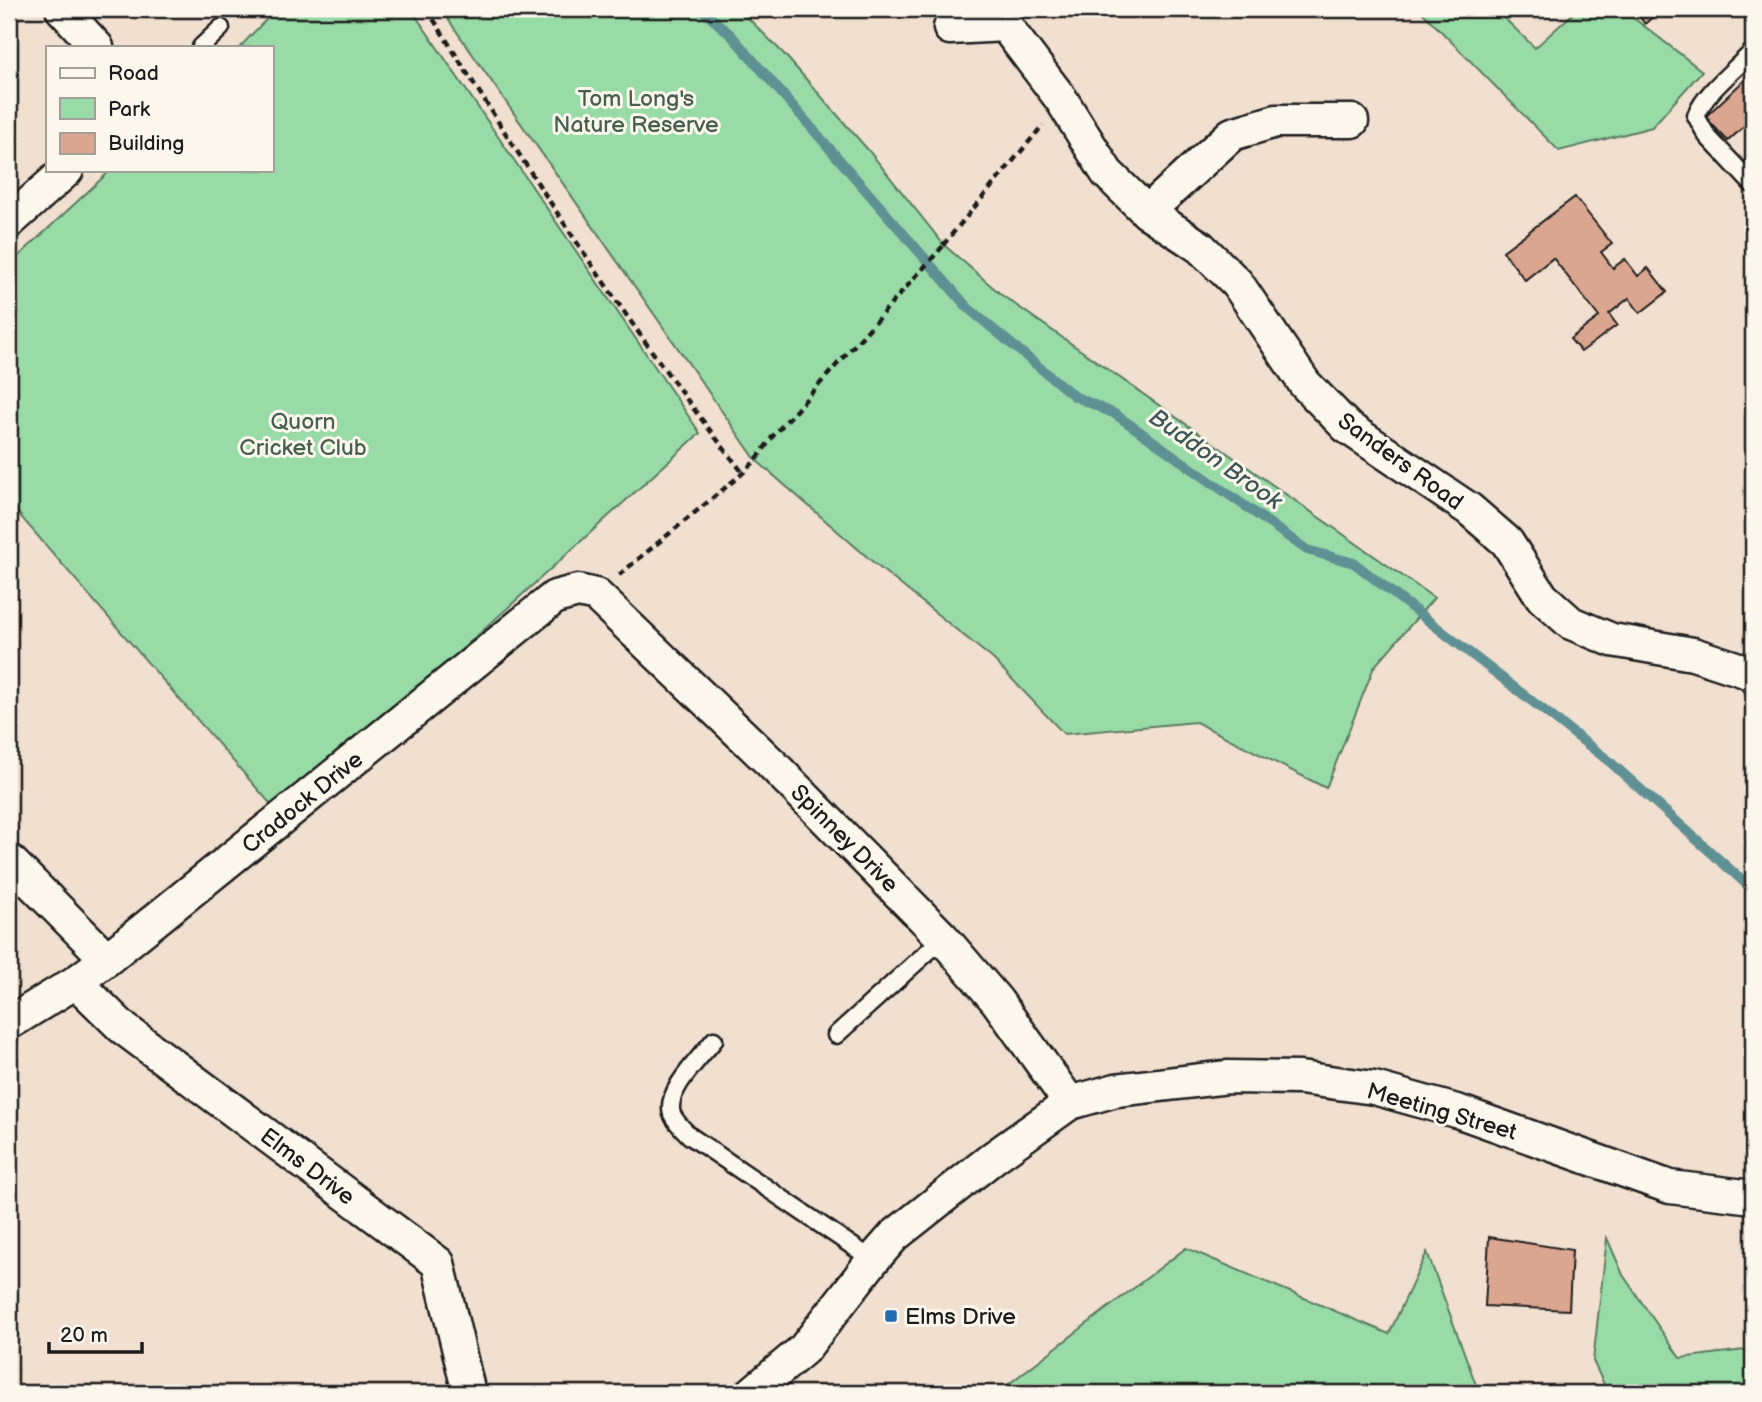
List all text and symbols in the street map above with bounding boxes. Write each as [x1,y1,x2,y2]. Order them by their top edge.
legend [46,46,273,172]
text: Road [108,61,159,86]
park label: Tom Long's Nature Reserve [553,85,719,139]
text: Park [108,97,151,122]
text: Building [108,131,184,156]
water label: Buddon Brook [1144,403,1289,517]
street label: Sanders Road [1332,407,1469,517]
park label: Quorn Cricket Club [239,408,367,462]
street label: Cradock Drive [237,746,369,860]
street label: Spinney Drive [784,779,904,899]
street label: Meeting Street [1363,1077,1520,1147]
street label: Elms Drive [255,1122,360,1211]
place label: Elms Drive [905,1303,1016,1331]
marker: Elms Drive [883,1308,899,1324]
scale bar [49,1311,142,1355]
text: 20 m [60,1323,108,1348]

